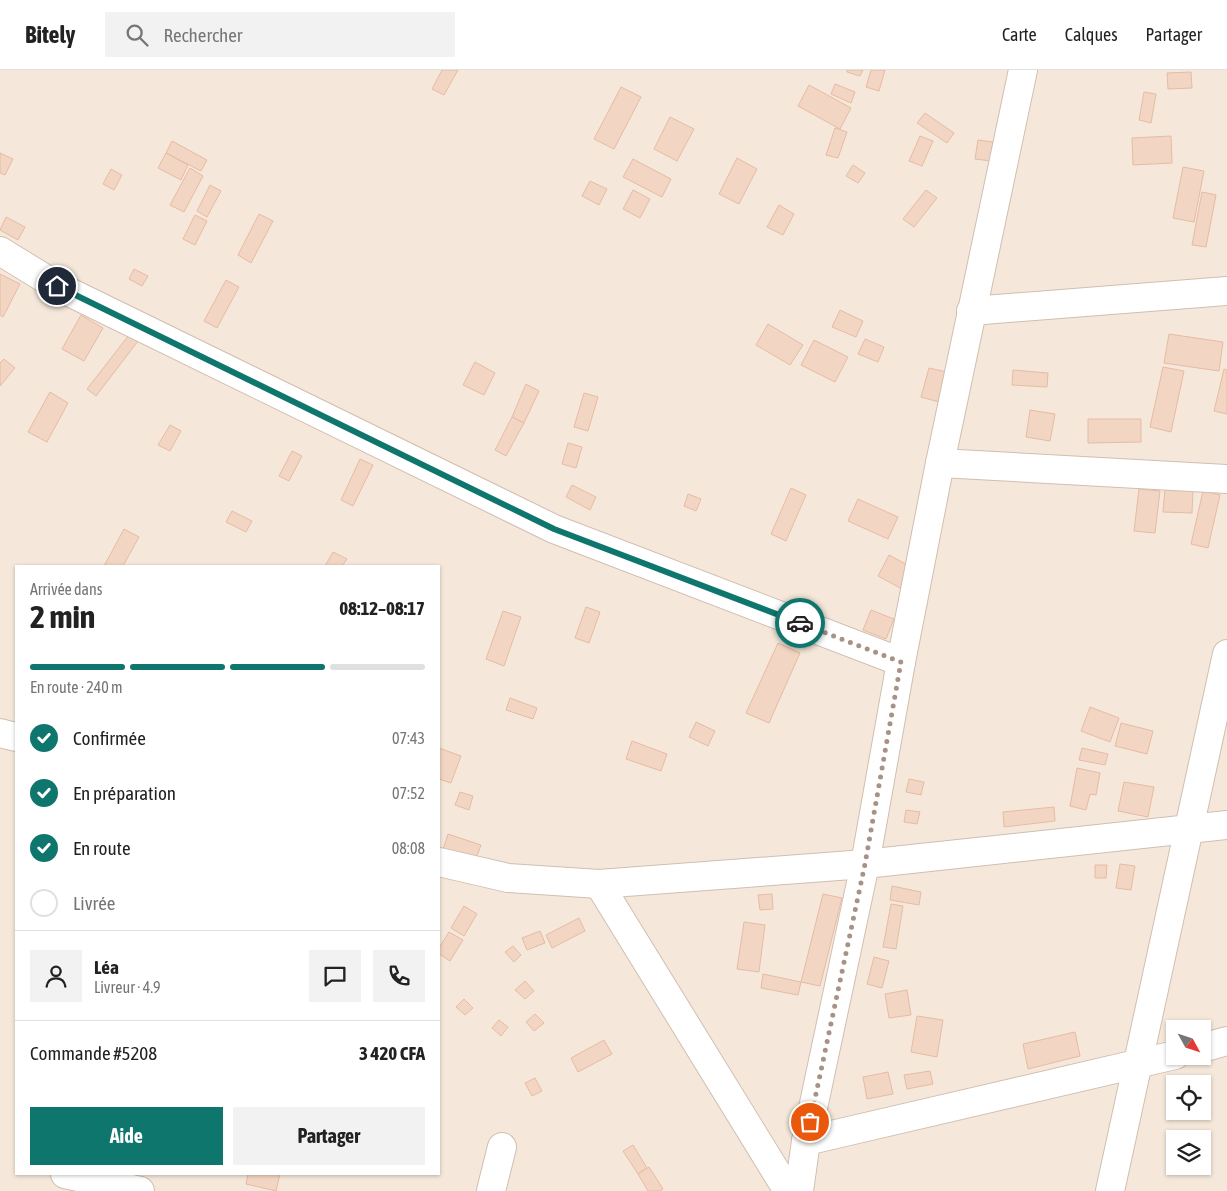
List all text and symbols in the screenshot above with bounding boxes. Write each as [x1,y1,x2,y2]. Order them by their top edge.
search box [105,12,455,57]
text: Bitely [25,21,75,48]
icon: search [123,21,151,49]
text: Rechercher [163,24,242,46]
text: Carte [1002,24,1037,45]
text: Calques [1065,24,1118,45]
text: Partager [1146,24,1202,45]
pin [36,265,78,307]
icon: home [43,272,71,300]
text: Arrivée dans [30,580,102,598]
text: 08:12–08:17 [339,597,425,619]
text: 2 min [30,598,95,635]
courier [775,598,825,648]
icon: car [786,609,814,637]
text: En route · 240 m [30,678,123,696]
icon: check [30,724,58,752]
text: Confirmée [73,727,146,749]
text: 07:43 [392,729,425,747]
icon: check [30,779,58,807]
text: En préparation [73,782,176,804]
text: 07:52 [392,784,425,802]
icon: check [30,834,58,862]
text: En route [73,837,131,859]
text: 08:08 [392,839,425,857]
text: Livrée [73,892,115,914]
button: person [30,950,82,1002]
button: chat [309,950,361,1002]
button: phone [373,950,425,1002]
text: Léa [94,956,119,978]
text: Livreur · 4.9 [94,978,161,996]
north arrow [1166,1020,1211,1065]
map controls [1166,1020,1211,1175]
text: Commande #5208 [30,1042,157,1064]
text: 3 420 CFA [359,1042,425,1064]
button: locate [1166,1075,1211,1120]
pin [789,1101,831,1143]
button: Aide [30,1107,223,1165]
button: Partager [233,1107,425,1165]
icon: bag [796,1108,824,1136]
button: layers [1166,1130,1211,1175]

